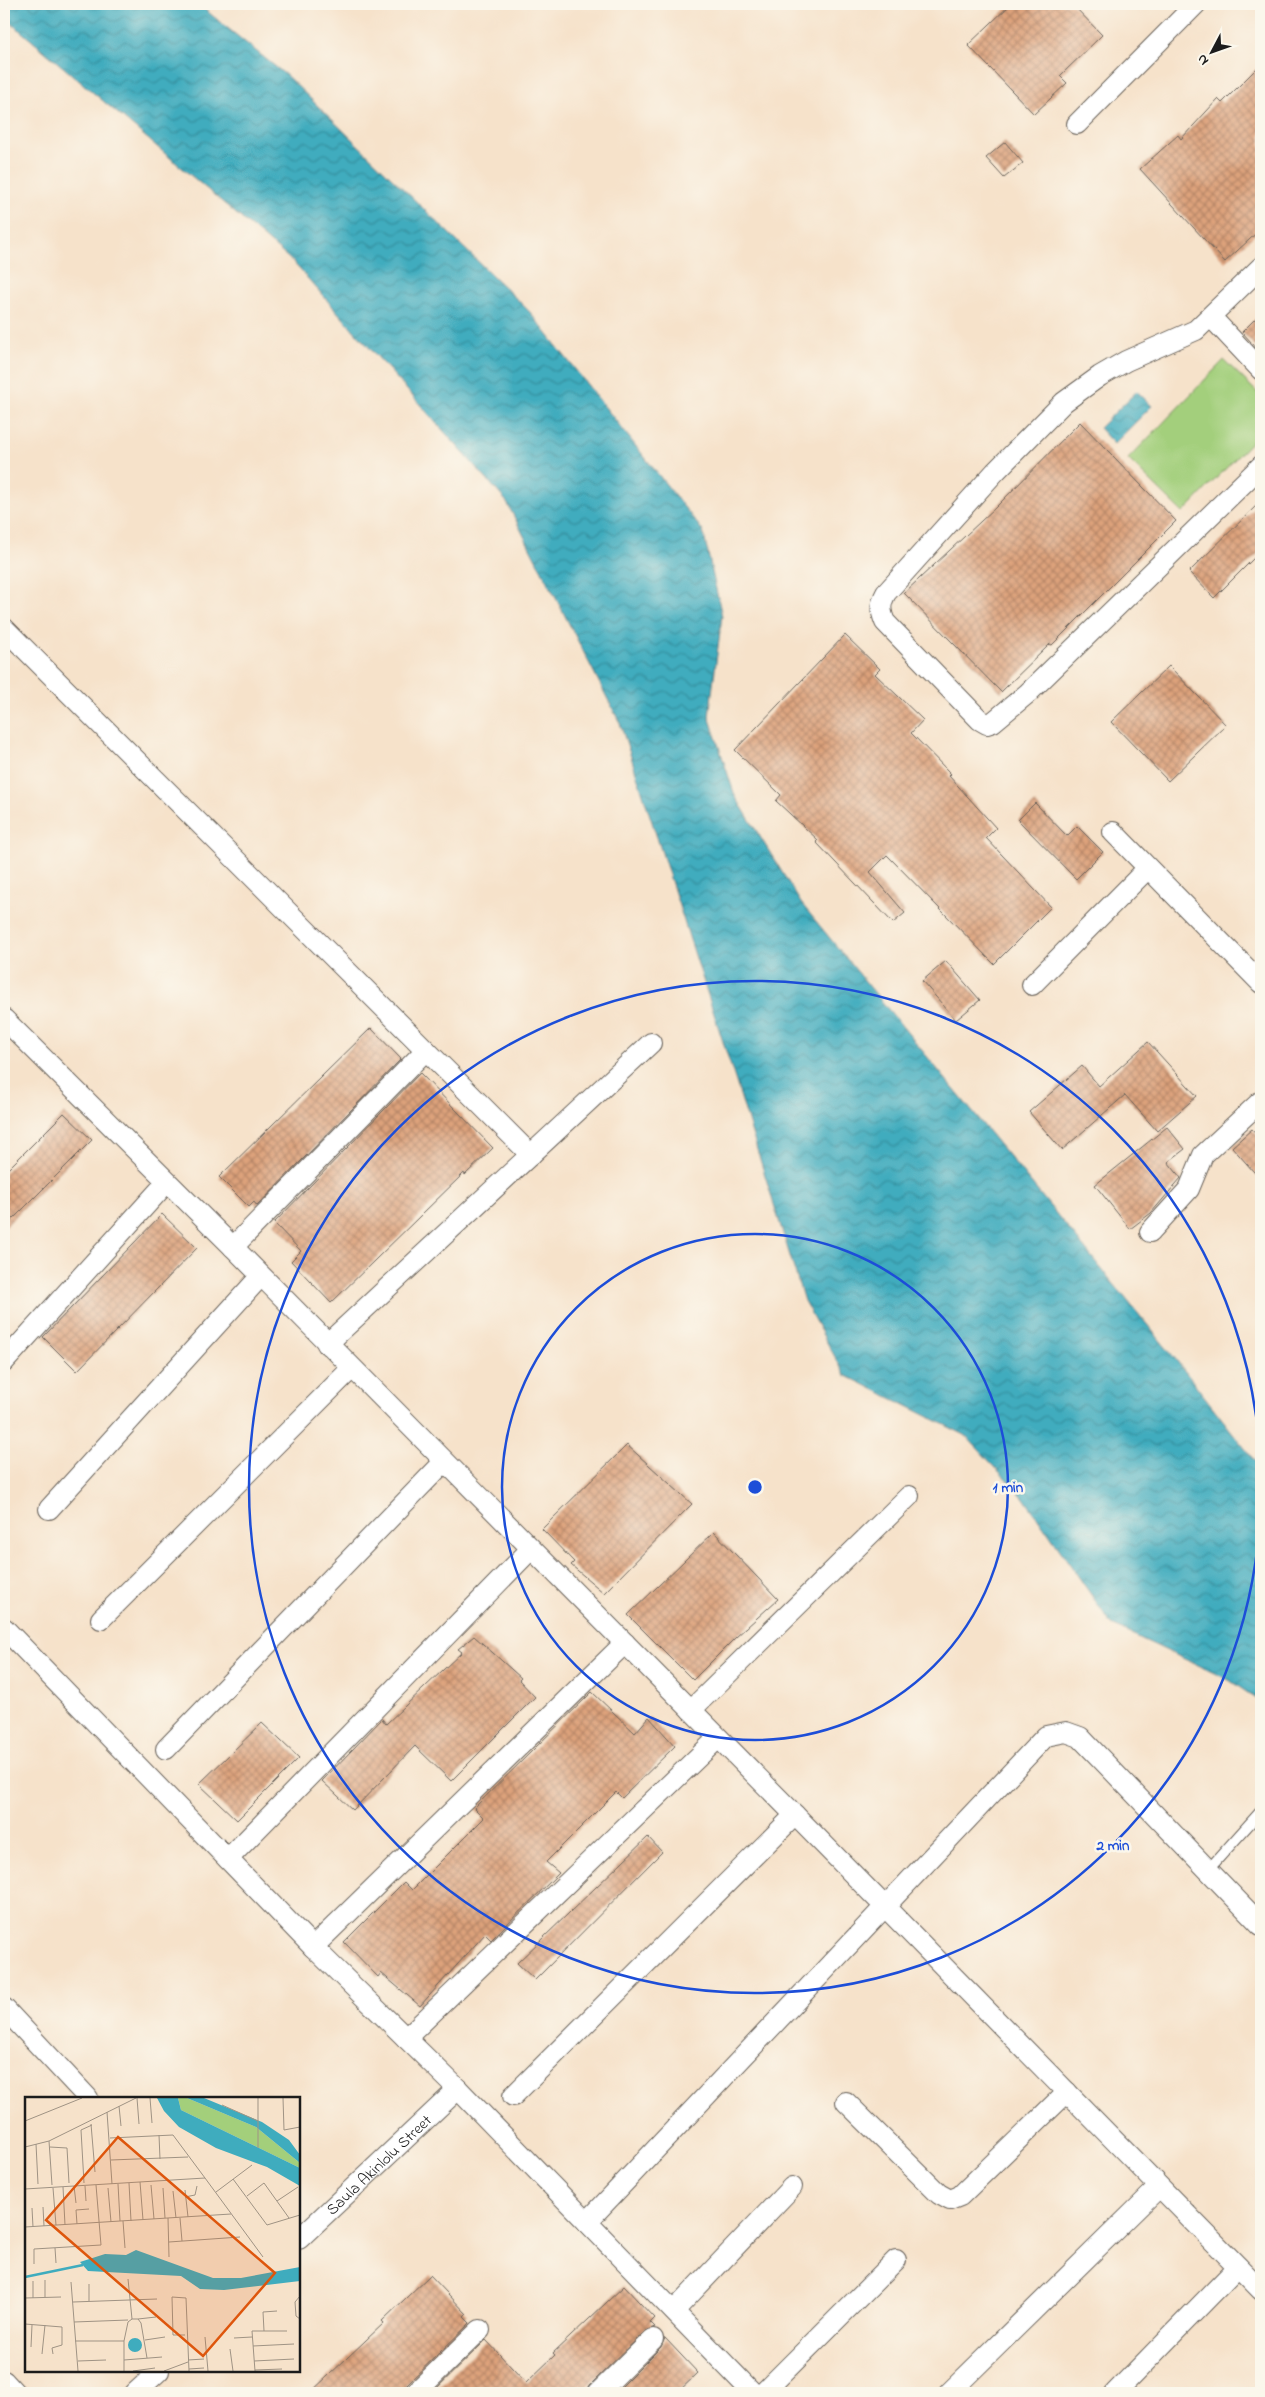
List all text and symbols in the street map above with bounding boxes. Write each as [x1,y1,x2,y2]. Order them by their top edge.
north arrow [1188,28,1238,78]
text: N [1192,49,1214,70]
text: 1 min [993,1477,1024,1499]
centre of rings [746,1478,764,1496]
text: 2 min [1096,1835,1130,1857]
inset map [25,2097,300,2372]
street label: Saula Akinlolu Street [321,2109,438,2222]

